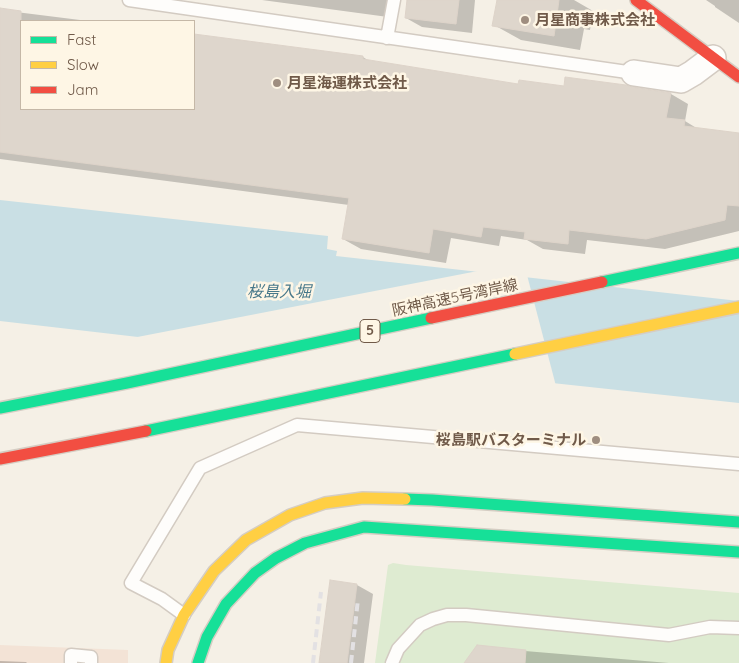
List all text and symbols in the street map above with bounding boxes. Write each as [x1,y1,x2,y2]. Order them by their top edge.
place label: 月星商事株式会社 [535,11,655,29]
marker: 月星商事株式会社 [519,14,531,26]
legend [20,20,195,110]
text: Fast [67,30,96,49]
text: Slow [67,55,99,74]
place label: 月星海運株式会社 [287,74,407,92]
marker: 月星海運株式会社 [271,77,283,89]
text: Jam [67,80,98,99]
street label: 阪神高速5号湾岸線 [390,276,520,320]
water label: 桜島入堀 [247,282,311,302]
road number: 5 [360,320,380,342]
place label: 桜島駅バスターミナル [436,431,586,449]
marker: 桜島駅バスターミナル [590,434,602,446]

